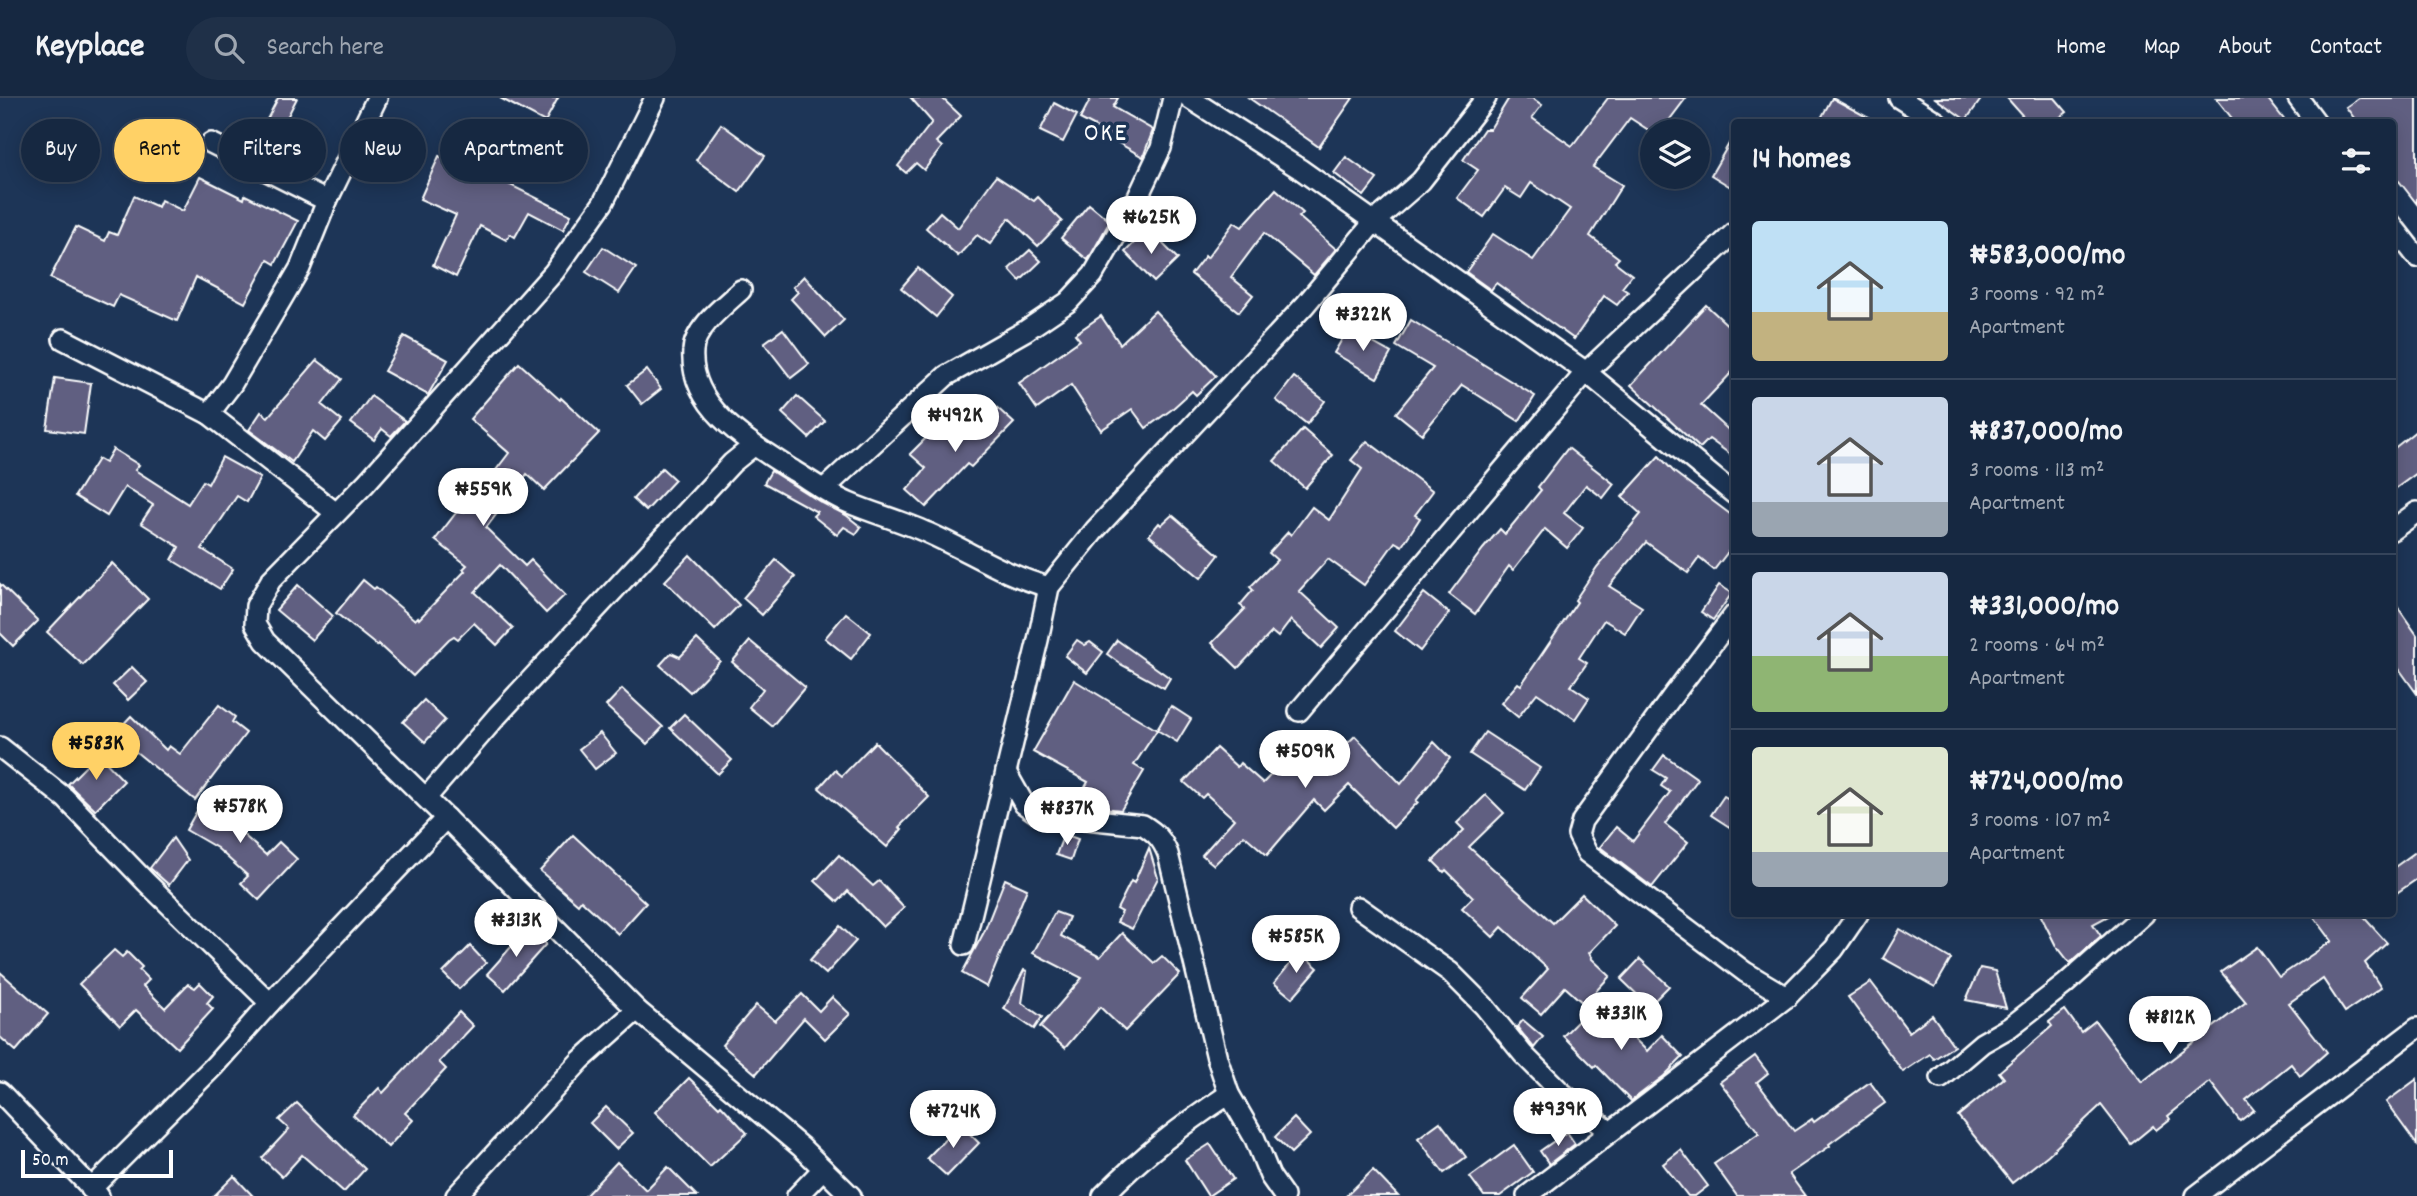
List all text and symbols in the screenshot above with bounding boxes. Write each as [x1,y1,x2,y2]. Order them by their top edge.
search box [186,17,676,80]
text: Keyplace [35,25,144,72]
icon: search [210,29,248,67]
text: Search here [266,30,384,67]
text: Home [2056,31,2106,65]
text: Map [2144,31,2180,65]
text: About [2218,31,2272,65]
text: Contact [2310,31,2382,65]
district label: OKE [1084,116,1128,153]
chip: Buy [21,119,100,182]
chip: Rent [114,119,205,182]
chip: Filters [219,119,326,182]
chip: New [340,119,426,182]
chip: Apartment [440,119,588,182]
map controls [1640,119,1710,189]
button: layers [1640,119,1710,189]
text: 14 homes [1752,140,1851,183]
icon: filters [2337,142,2375,180]
pin: ₦625K [1102,197,1200,256]
text: ₦625K [1122,202,1180,235]
text: ₦583,000/mo [1969,236,2125,279]
icon: home [1808,249,1892,333]
text: 3 rooms · 92 m² [1969,279,2105,312]
pin: ₦322K [1314,294,1412,353]
text: ₦322K [1335,299,1391,332]
text: Apartment [1969,312,2065,345]
pin: ₦492K [906,394,1004,454]
text: ₦492K [927,400,983,433]
text: ₦837,000/mo [1969,412,2123,455]
icon: home [1808,425,1892,509]
text: 3 rooms · 113 m² [1969,455,2105,488]
pin: ₦559K [434,468,532,528]
text: ₦559K [454,474,512,507]
text: Apartment [1969,488,2065,521]
text: ₦331,000/mo [1969,587,2119,630]
icon: home [1808,600,1892,684]
text: 2 rooms · 64 m² [1969,630,2105,663]
text: Apartment [1969,663,2065,696]
pin: ₦583K [47,722,145,782]
text: ₦583K [68,728,124,761]
pin: ₦509K [1256,730,1354,790]
text: ₦509K [1275,736,1335,769]
text: ₦724,000/mo [1969,762,2123,805]
icon: home [1808,775,1892,859]
pin: ₦578K [191,786,289,845]
pin: ₦837K [1018,788,1116,847]
text: ₦578K [213,791,267,824]
text: ₦837K [1040,793,1094,826]
text: 3 rooms · 107 m² [1969,805,2111,838]
text: Apartment [1969,838,2065,871]
pin: ₦313K [467,900,565,959]
text: ₦313K [490,905,542,938]
pin: ₦585K [1247,916,1345,975]
text: ₦585K [1268,921,1324,954]
pin: ₦331K [1572,992,1670,1052]
pin: ₦812K [2121,996,2219,1056]
text: ₦331K [1595,998,1647,1031]
text: ₦812K [2145,1002,2195,1035]
pin: ₦939K [1509,1088,1607,1148]
pin: ₦724K [904,1090,1002,1150]
text: ₦939K [1529,1094,1587,1127]
text: ₦724K [926,1096,980,1129]
scale bar [21,1147,173,1179]
text: 50 m [32,1148,69,1175]

